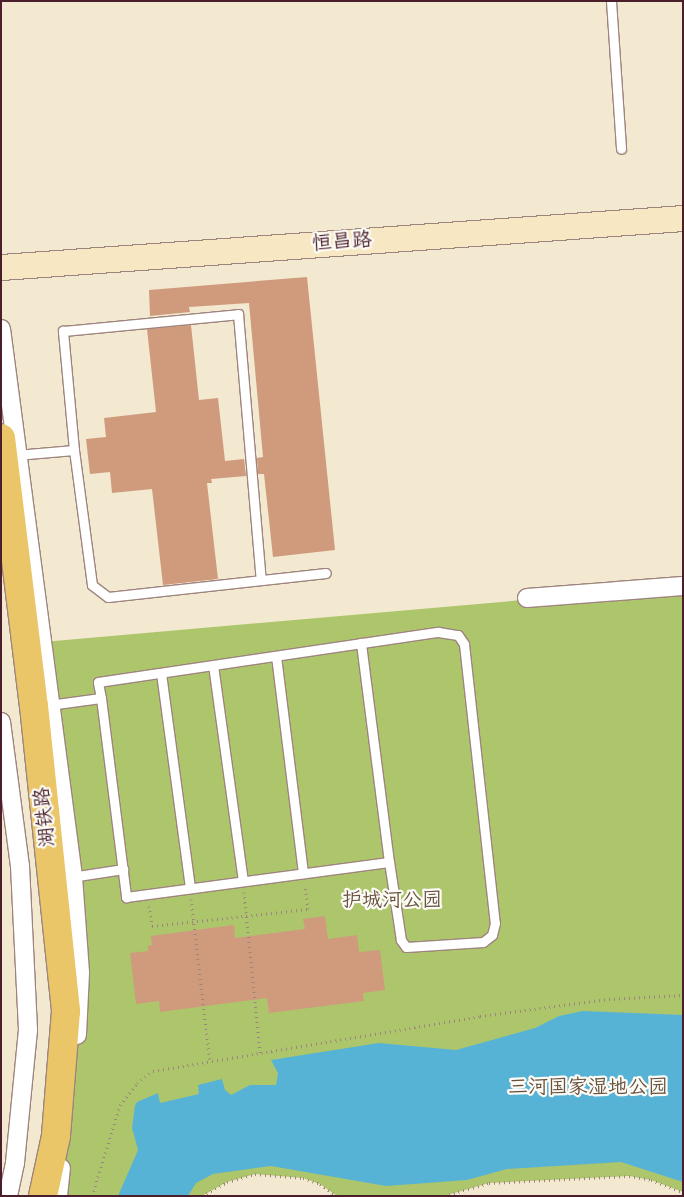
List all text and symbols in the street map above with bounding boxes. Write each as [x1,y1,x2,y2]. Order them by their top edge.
street label: 恒昌路 [311,229,373,257]
street label: 湖铁路 [31,786,61,848]
park label: 护城河公园 [342,889,442,913]
park label: 三河国家湿地公园 [508,1076,668,1100]

